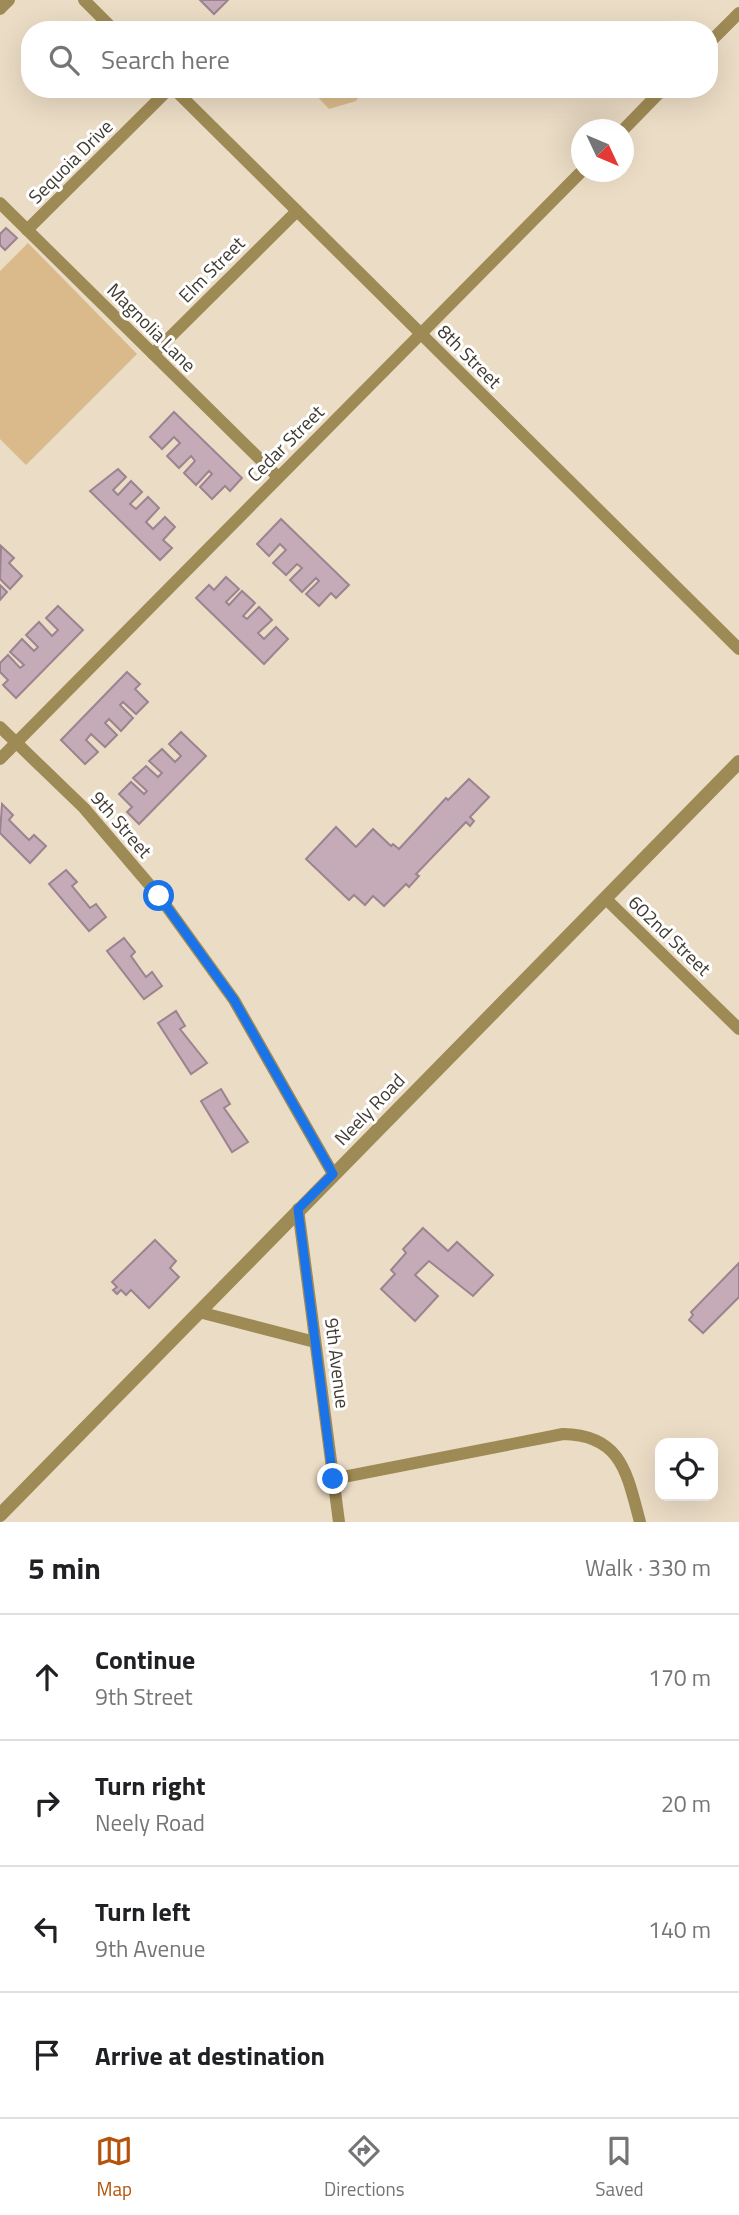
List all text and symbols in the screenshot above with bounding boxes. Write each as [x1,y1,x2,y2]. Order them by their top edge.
search box [21,21,718,98]
text: Search here [101,40,230,79]
icon: search [45,41,83,79]
street label: Sequoia Drive [21,112,119,210]
north arrow [571,119,634,182]
street label: Elm Street [171,229,251,309]
street label: Magnolia Lane [101,276,203,378]
street label: 8th Street [431,317,509,395]
street label: Cedar Street [240,397,331,488]
street label: 9th Street [85,784,160,864]
route start [143,880,174,911]
street label: 602nd Street [622,888,718,982]
street label: Neely Road [327,1066,411,1152]
street label: 9th Avenue [318,1316,358,1410]
map controls [655,1438,718,1501]
button: locate [655,1438,718,1501]
route end [317,1463,348,1494]
text: 5 min [28,1545,101,1591]
text: Walk · 330 m [585,1550,711,1585]
text: Continue [95,1640,195,1679]
icon: ahead [28,1658,66,1696]
text: 170 m [648,1660,711,1695]
text: 9th Street [95,1679,193,1714]
text: Turn right [95,1766,206,1805]
icon: right [28,1784,66,1822]
text: 20 m [661,1786,711,1821]
text: Neely Road [95,1805,205,1840]
text: Turn left [95,1892,190,1931]
icon: left [28,1910,66,1948]
text: 140 m [648,1912,711,1947]
text: 9th Avenue [95,1931,205,1966]
icon: arrive [28,2036,66,2074]
text: Arrive at destination [95,2036,325,2075]
tab: Map [95,2132,133,2203]
tab: Directions [324,2132,405,2203]
tab: Saved [595,2132,644,2203]

